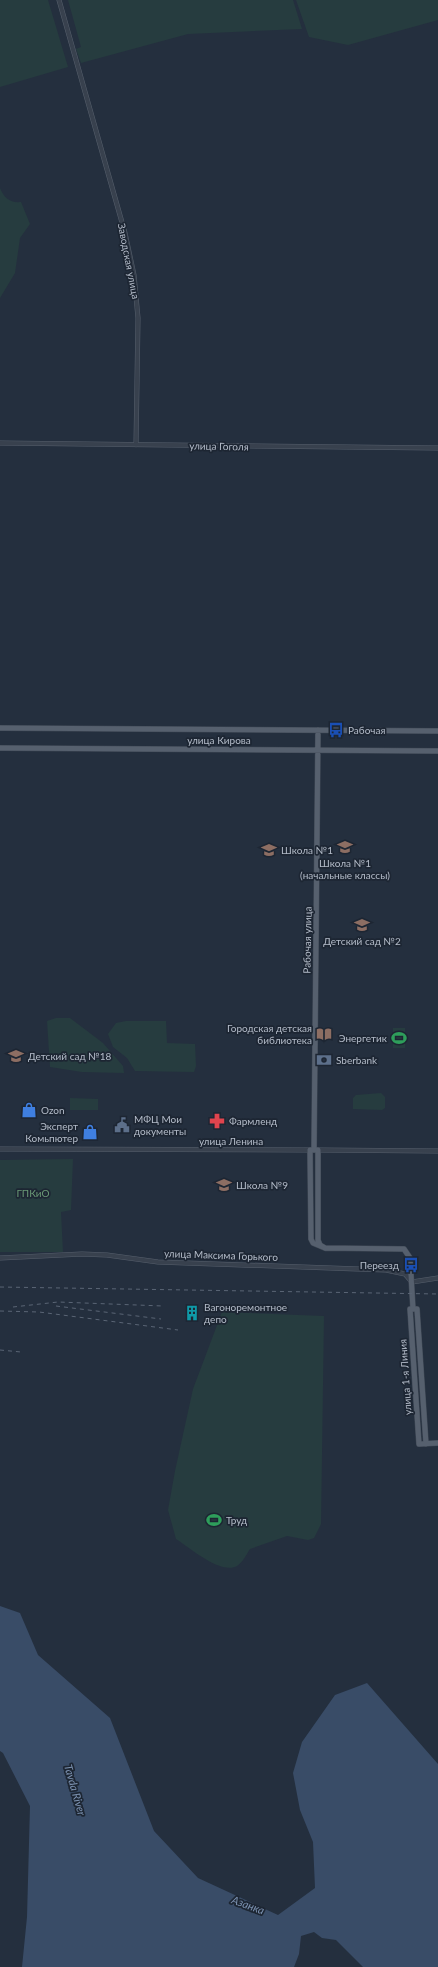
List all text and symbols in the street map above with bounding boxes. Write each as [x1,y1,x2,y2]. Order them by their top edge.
street label: Заводская улица [116,222,142,300]
street label: улица Гоголя [189,439,249,453]
bus stop icon: Рабочая [327,721,345,739]
place label: Рабочая [348,724,385,736]
street label: улица Кирова [187,734,251,746]
school or university icon: Школа №1 (начальные классы) [336,838,354,856]
school or university icon: Школа №1 [260,841,278,859]
place label: Школа №1 [281,844,333,856]
place label: Школа №1 (начальные классы) [300,857,390,881]
street label: Рабочая улица [300,906,314,974]
school or university icon: Детский сад №2 [353,916,371,934]
place label: Детский сад №2 [323,935,401,947]
place label: Городская детская библиотека [227,1022,312,1046]
library icon: Городская детская библиотека [315,1025,333,1043]
sports icon: Энергетик [390,1029,408,1047]
place label: Энергетик [339,1032,388,1044]
school or university icon: Детский сад №18 [7,1047,25,1065]
place label: Детский сад №18 [28,1050,111,1062]
bank icon: Sberbank [315,1051,333,1069]
place label: Sberbank [336,1054,378,1066]
shop icon: Ozon [20,1101,38,1119]
place label: Ozon [41,1104,65,1116]
pharmacy icon: Фармленд [208,1112,226,1130]
place label: МФЦ Мои документы [134,1113,186,1137]
place label: Фармленд [229,1115,277,1127]
public building icon: МФЦ Мои документы [113,1116,131,1134]
place label: Эксперт Комьпютер [25,1120,78,1144]
shop icon: Эксперт Комьпютер [81,1123,99,1141]
street label: улица Ленина [199,1135,263,1147]
school or university icon: Школа №9 [215,1176,233,1194]
place label: Школа №9 [236,1179,288,1191]
park label: ГПКиО [16,1187,50,1199]
street label: улица Максима Горького [164,1247,278,1263]
bus stop icon: Переезд [402,1256,420,1274]
place label: Переезд [360,1259,399,1271]
place label: Вагоноремонтное депо [204,1301,287,1325]
building icon: Вагоноремонтное депо [183,1304,201,1322]
street label: улица 1-я Линия [396,1339,414,1415]
sports icon: Труд [205,1511,223,1529]
place label: Труд [226,1514,247,1526]
water label: Tavda River [62,1763,89,1817]
water label: Азанка [229,1892,267,1917]

